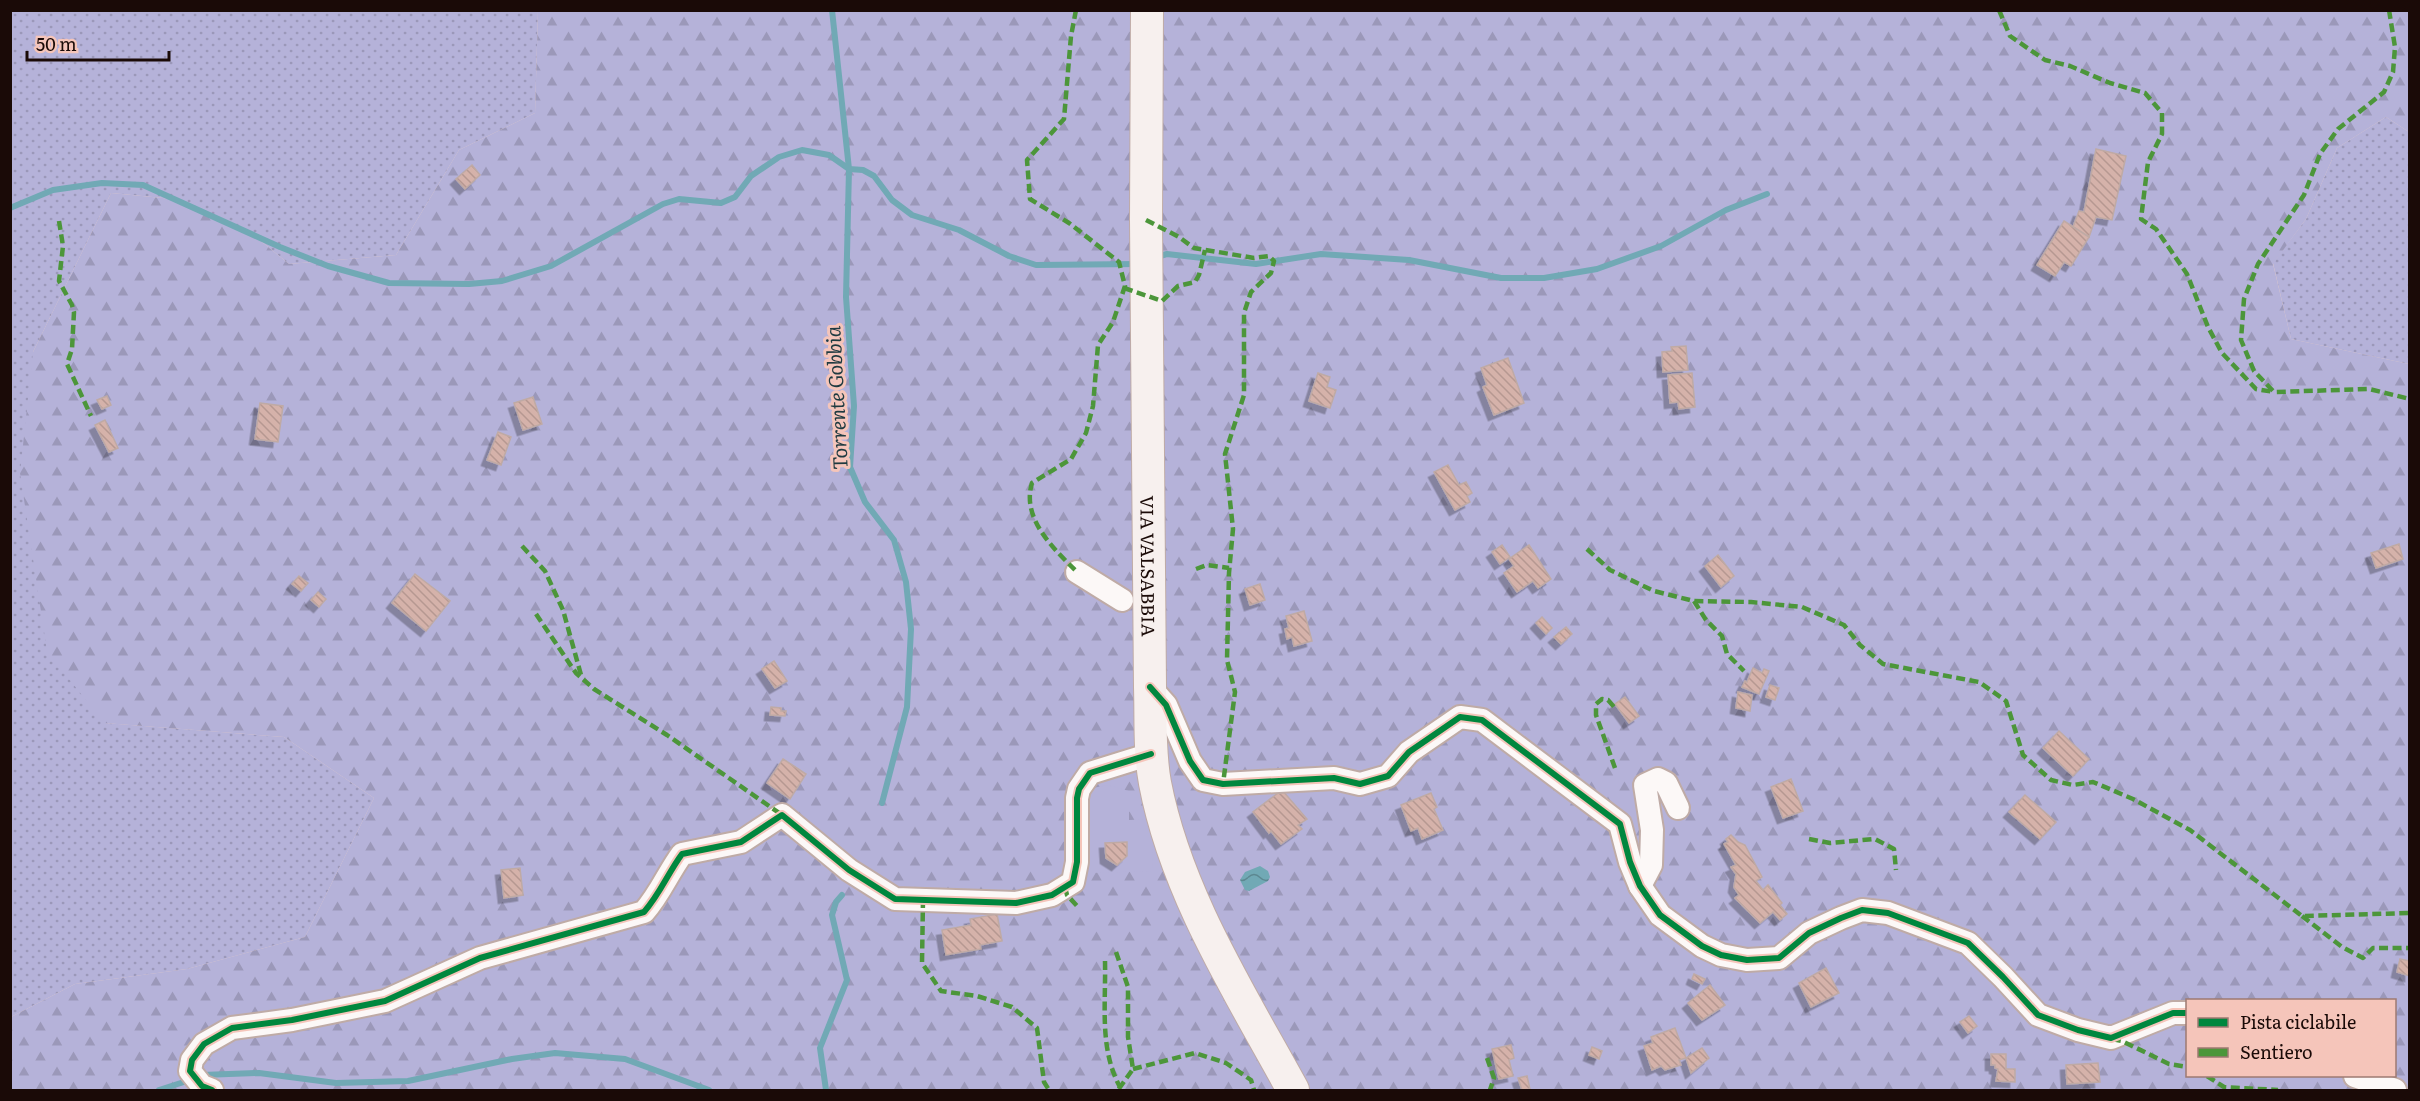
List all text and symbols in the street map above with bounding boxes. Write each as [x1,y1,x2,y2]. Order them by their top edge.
scale bar [27,24,170,62]
text: 50 m [36,30,77,57]
water label: Torrente Gobbia [816,325,854,471]
street label: VIA VALSABBIA [1135,495,1163,637]
legend [2186,999,2396,1077]
text: Pista ciclabile [2240,1008,2356,1035]
text: Sentiero [2240,1038,2313,1065]

